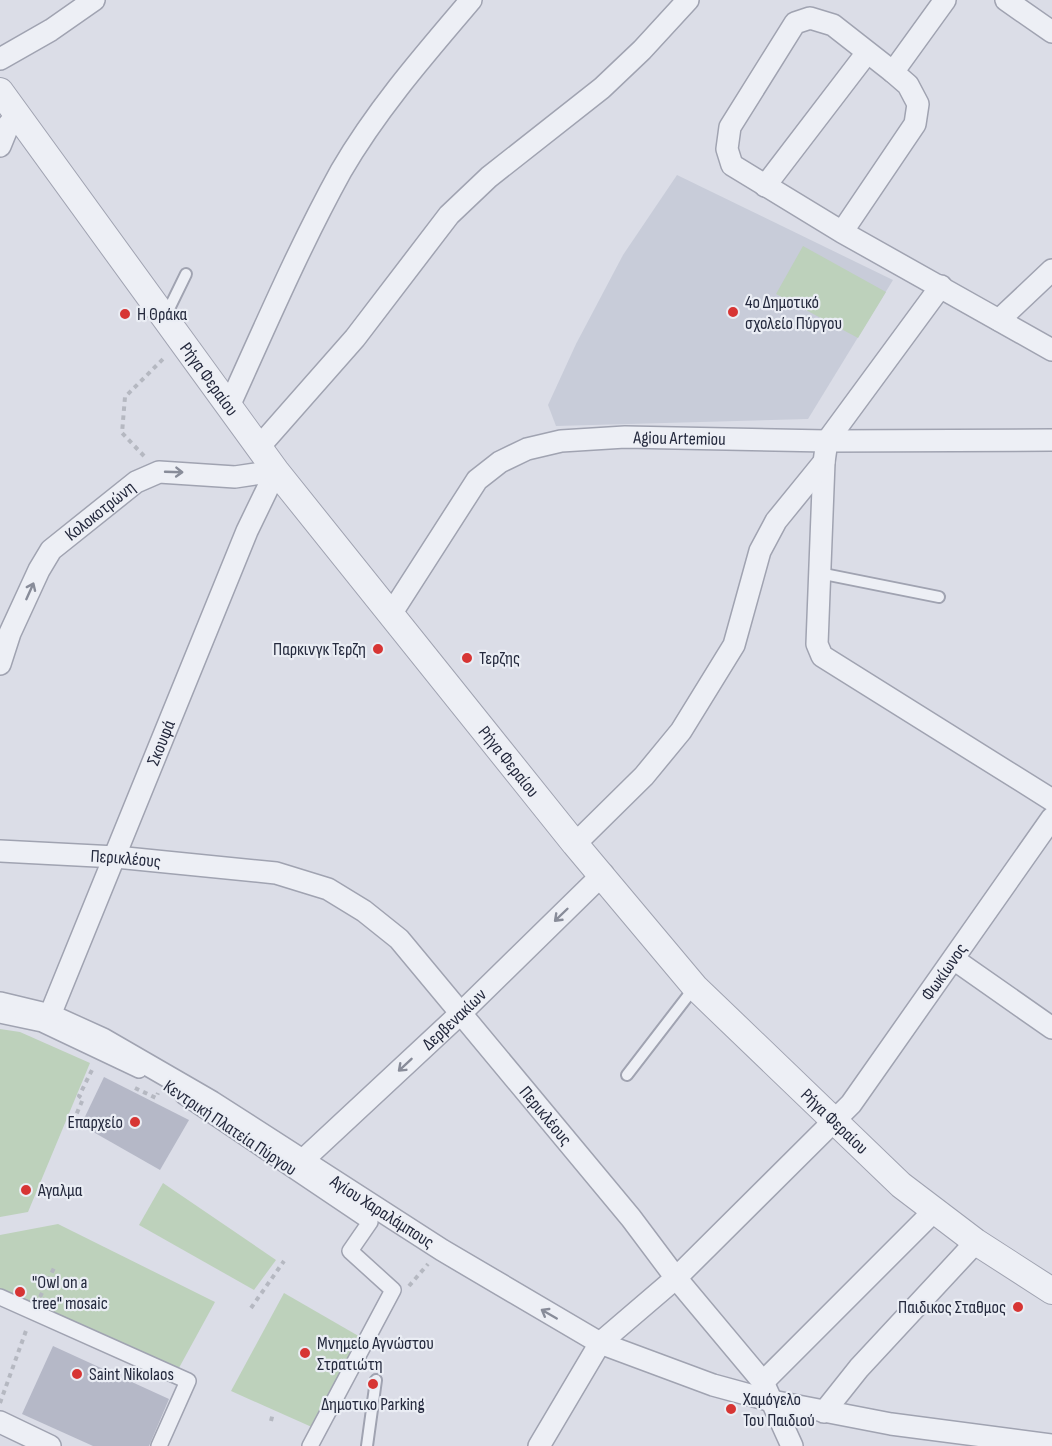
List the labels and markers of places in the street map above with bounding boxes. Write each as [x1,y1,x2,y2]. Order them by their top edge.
place label: 4ο Δημοτικό σχολείο Πύργου [745,292,842,334]
place label: Η Θράκα [137,304,187,325]
marker: 4ο Δημοτικό σχολείο Πύργου [726,305,740,319]
marker: Η Θράκα [118,307,132,321]
place label: Παρκινγκ Τερζη [273,639,366,660]
marker: Παρκινγκ Τερζη [371,642,385,656]
place label: Τερζης [479,648,520,669]
marker: Τερζης [460,651,474,665]
place label: Επαρχείο [67,1112,123,1133]
marker: Επαρχείο [128,1115,142,1129]
place label: Αγαλμα [37,1180,83,1201]
marker: Αγαλμα [19,1183,33,1197]
place label: "Owl on a tree" mosaic [32,1272,108,1314]
marker: "Owl on a tree" mosaic [13,1285,27,1299]
place label: Παιδικος Σταθμος [898,1297,1006,1318]
marker: Παιδικος Σταθμος [1011,1300,1025,1314]
place label: Μνημείο Αγνώστου Στρατιώτη [317,1333,434,1375]
marker: Μνημείο Αγνώστου Στρατιώτη [298,1346,312,1360]
place label: Saint Nikolaos [89,1364,174,1385]
marker: Saint Nikolaos [70,1367,84,1381]
marker: Δημοτικο Parking [366,1377,380,1391]
place label: Χαμόγελο Του Παιδιού [742,1389,815,1431]
place label: Δημοτικο Parking [321,1394,425,1415]
marker: Χαμόγελο Του Παιδιού [724,1402,738,1416]

